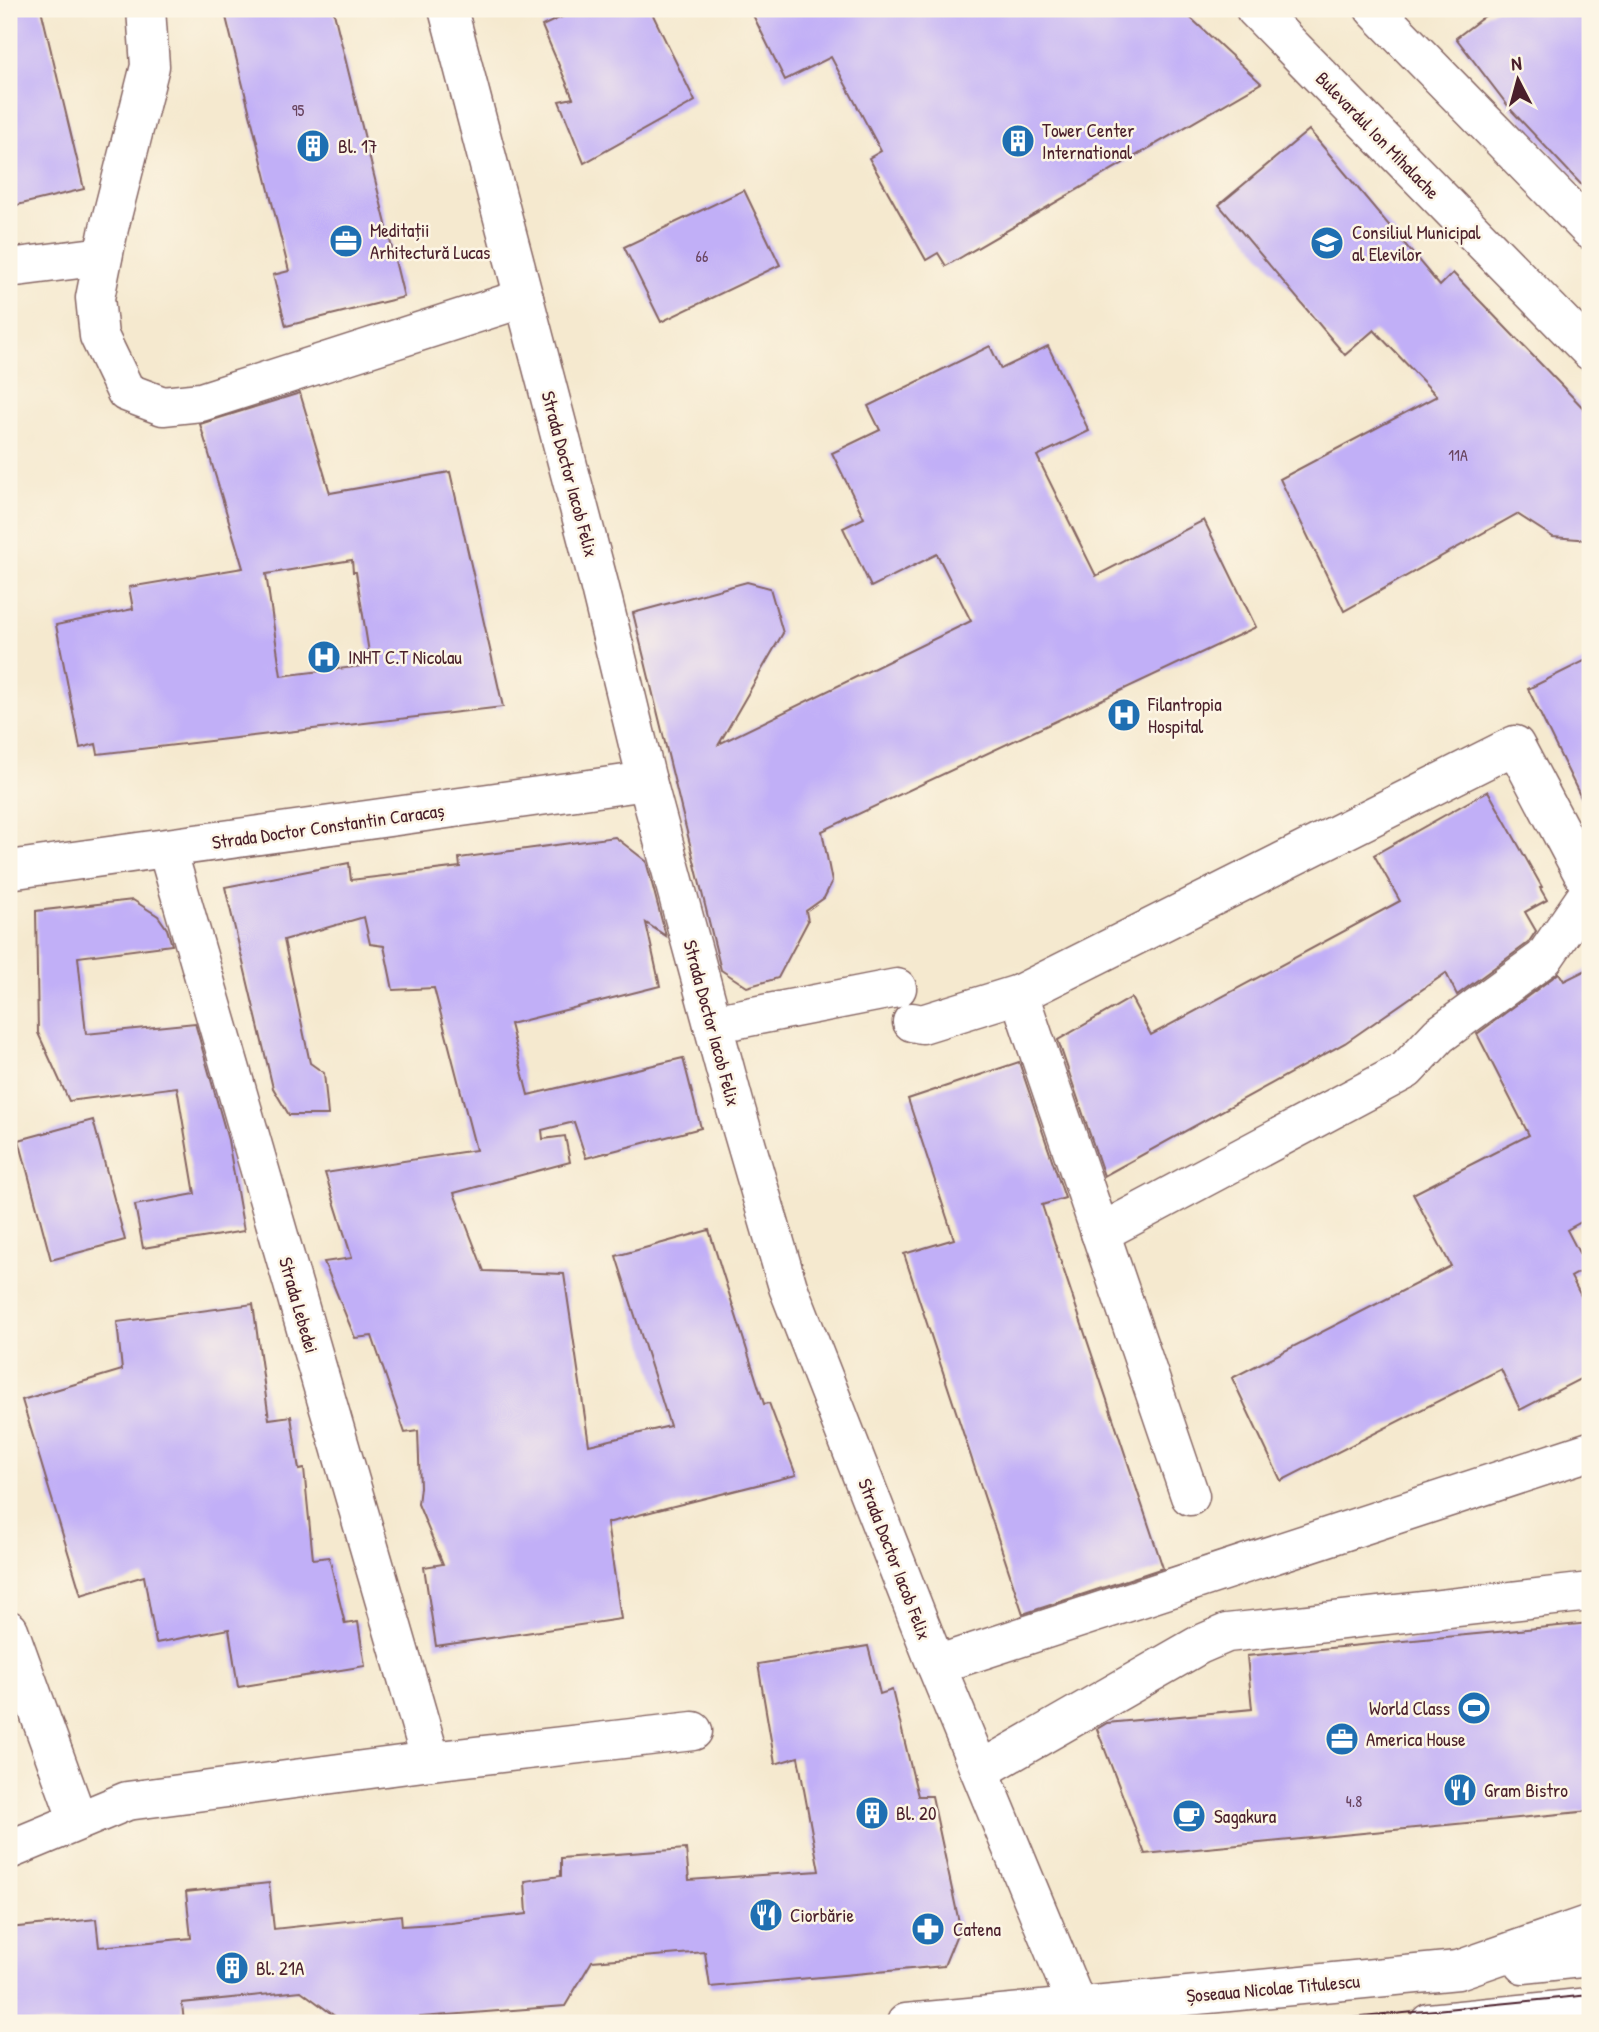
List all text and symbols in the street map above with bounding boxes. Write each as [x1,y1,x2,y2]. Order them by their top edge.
north arrow [1484,46,1554,116]
text: N [1510,50,1523,77]
street label: Bulevardul Ion Mihalache [1310,65,1446,205]
house number: 95 [292,99,305,121]
place label: Tower Center International [1042,117,1135,165]
building icon: Tower Center International [999,122,1037,160]
building icon: Bl. 17 [294,127,332,165]
place label: Bl. 17 [338,133,377,159]
place label: Meditații Arhitectură Lucas [370,217,490,265]
place label: Consiliul Municipal al Elevilor [1352,219,1482,267]
office icon: Meditații Arhitectură Lucas [327,222,365,260]
school or university icon: Consiliul Municipal al Elevilor [1308,224,1346,262]
house number: 66 [696,245,708,267]
street label: Strada Doctor Iacob Felix [535,388,605,560]
house number: 11A [1448,444,1468,466]
hospital icon: INHT C.T Nicolau [305,638,343,676]
place label: INHT C.T Nicolau [348,644,462,670]
place label: Filantropia Hospital [1147,691,1222,739]
hospital icon: Filantropia Hospital [1105,696,1143,734]
street label: Strada Doctor Constantin Caracaș [210,797,446,855]
street label: Strada Doctor Iacob Felix [677,937,747,1109]
street label: Strada Lebedei [273,1254,325,1356]
street label: Strada Doctor Iacob Felix [852,1475,938,1643]
sports icon: World Class [1455,1689,1493,1727]
place label: World Class [1369,1695,1450,1721]
office icon: America House [1323,1720,1361,1758]
place label: America House [1366,1726,1466,1752]
restaurant icon: Gram Bistro [1441,1771,1479,1809]
place label: Gram Bistro [1484,1777,1568,1803]
house number: 4.8 [1346,1790,1362,1812]
building icon: Bl. 20 [853,1794,891,1832]
cafe icon: Sagakura [1170,1797,1208,1835]
place label: Bl. 20 [896,1800,937,1826]
place label: Sagakura [1214,1803,1277,1829]
restaurant icon: Ciorbărie [747,1896,785,1934]
place label: Ciorbărie [790,1902,854,1928]
pharmacy icon: Catena [909,1910,947,1948]
place label: Catena [953,1916,1002,1942]
building icon: Bl. 21A [213,1949,251,1987]
place label: Bl. 21A [256,1955,304,1981]
street label: Șoseaua Nicolae Titulescu [1185,1967,1361,2009]

